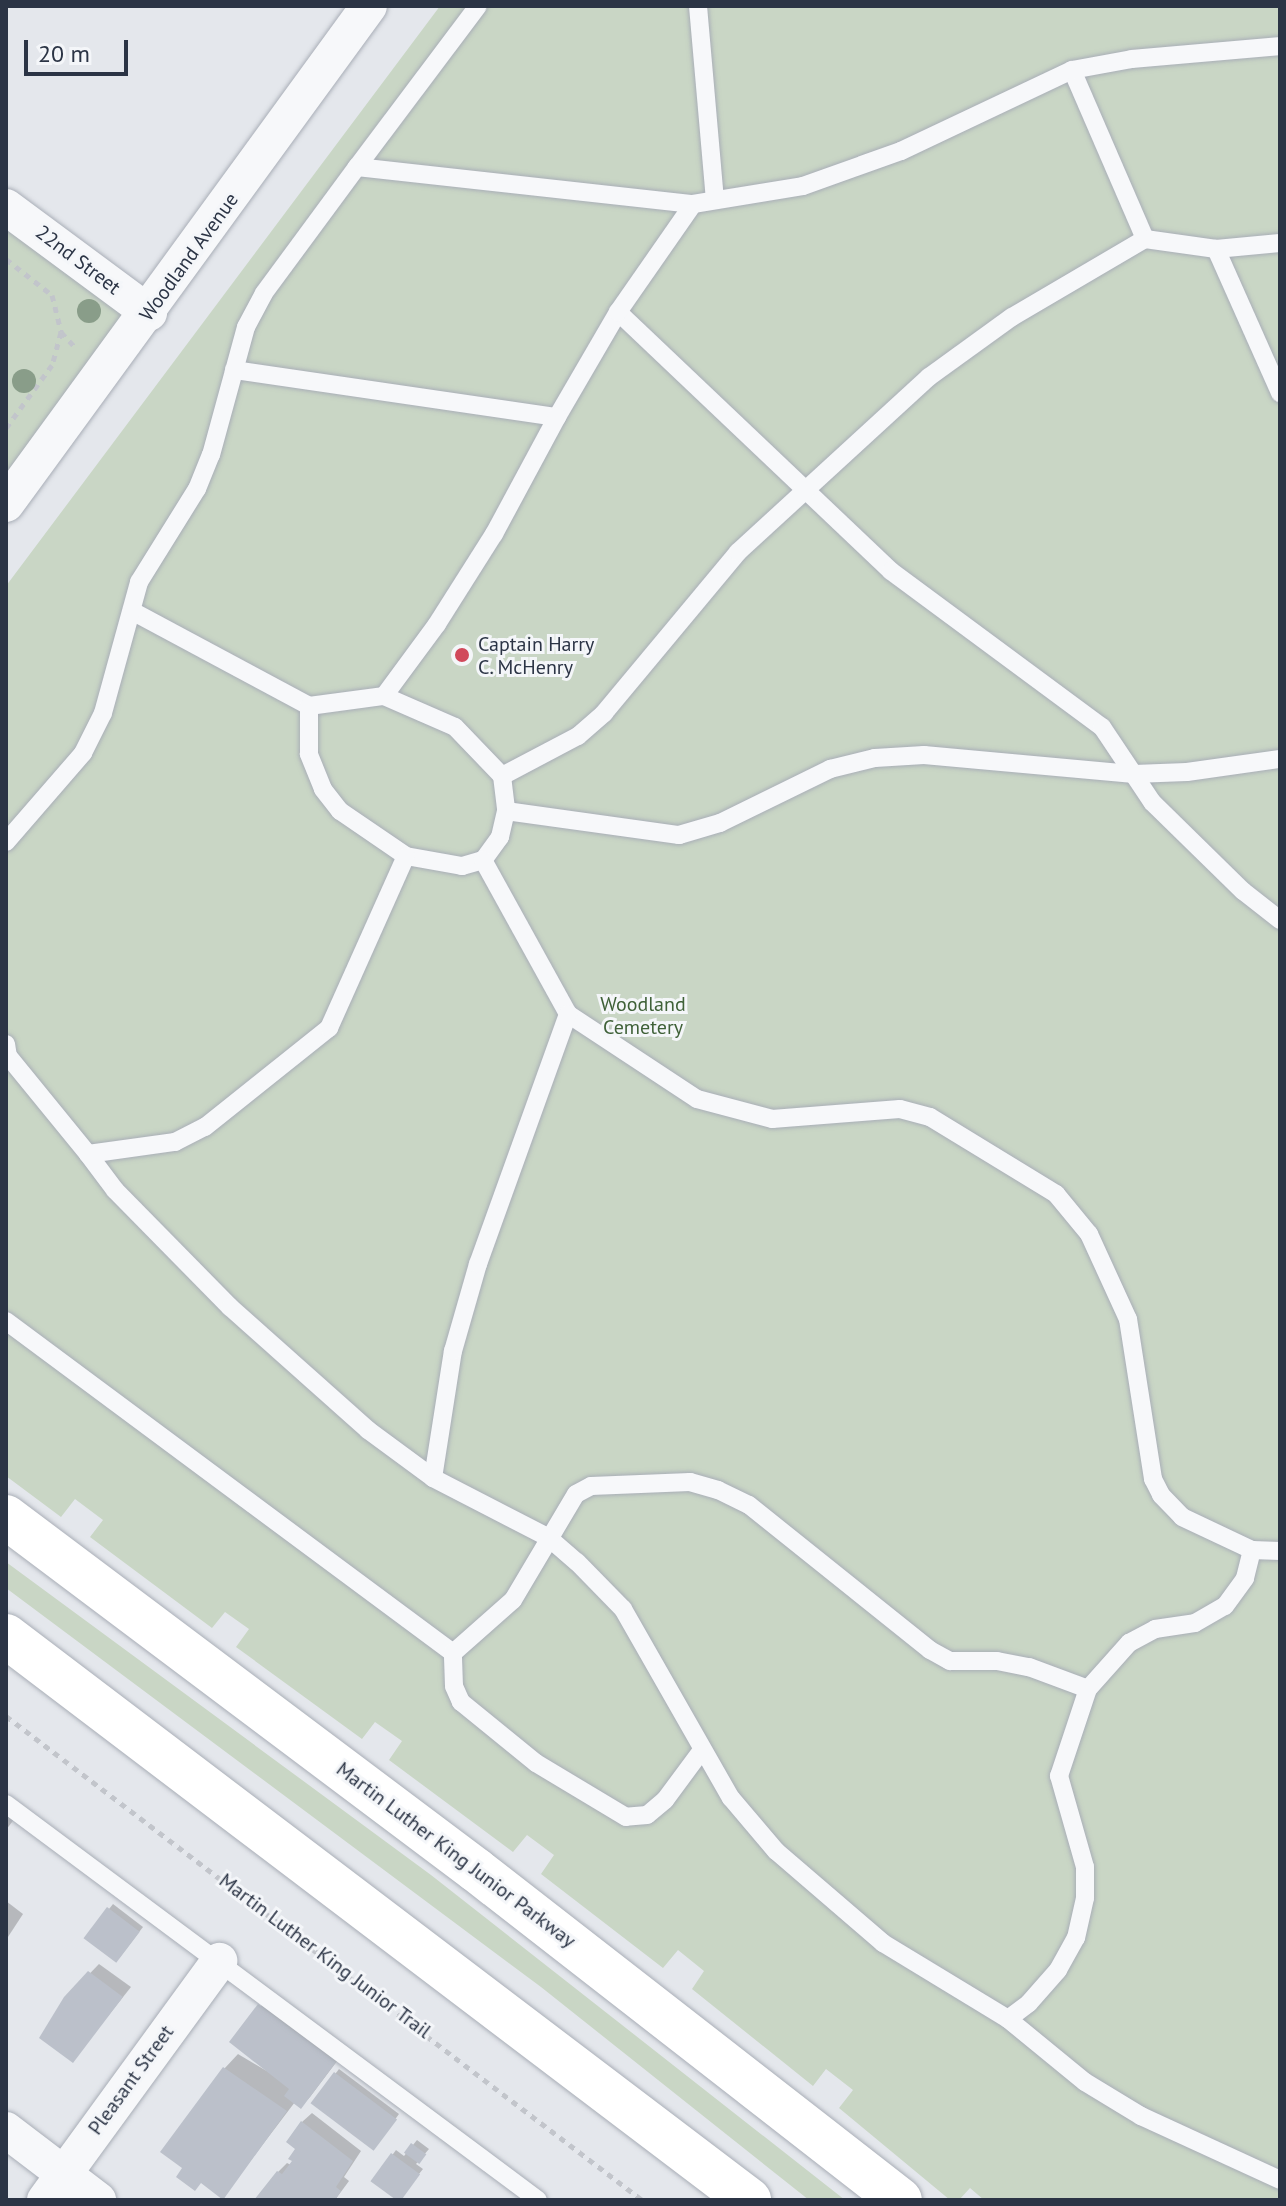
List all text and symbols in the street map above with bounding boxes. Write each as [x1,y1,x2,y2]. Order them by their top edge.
scale bar [28,24,132,74]
text: 20 m [38,38,90,69]
street label: Woodland Avenue [134,188,244,326]
street label: 22nd Street [31,220,125,300]
place label: Captain Harry C. McHenry [478,632,594,679]
marker: Captain Harry C. McHenry [453,646,471,664]
park label: Woodland Cemetery [600,993,686,1040]
street label: Martin Luther King Junior Parkway [332,1757,580,1953]
street label: Martin Luther King Junior Trail [214,1868,436,2044]
street label: Pleasant Street [83,2021,179,2139]

